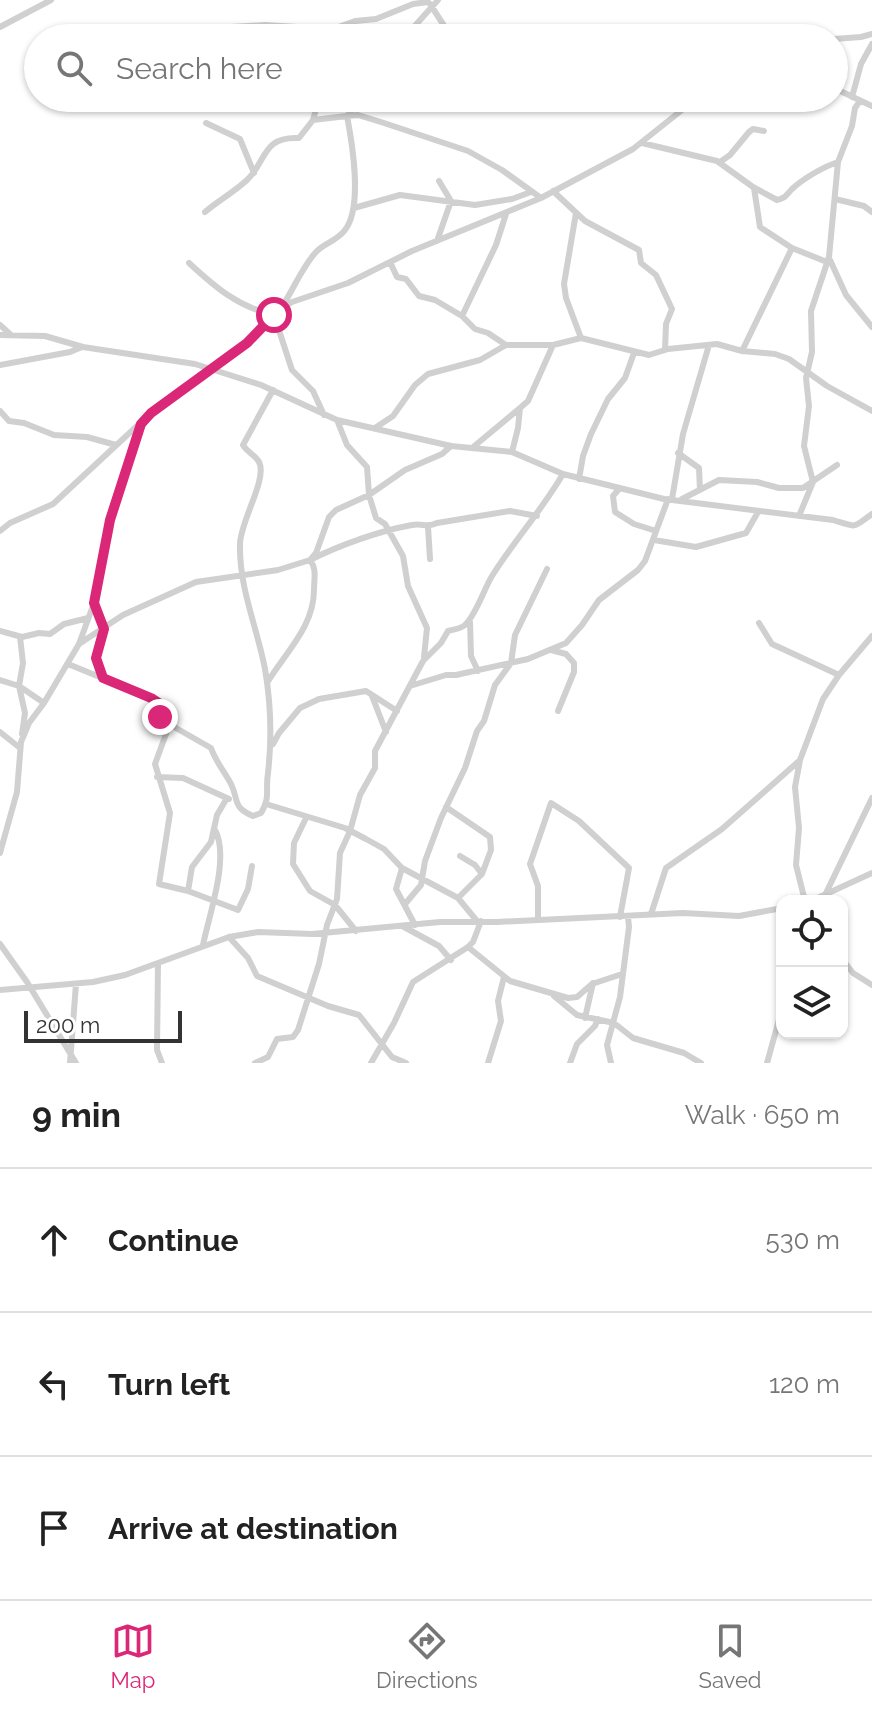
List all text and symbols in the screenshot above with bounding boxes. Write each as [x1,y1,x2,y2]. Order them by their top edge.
search box [24,24,848,112]
icon: search [52,46,96,90]
text: Search here [116,51,283,86]
route start [256,297,292,333]
route end [142,699,178,735]
map controls [776,895,848,1039]
button: locate [776,895,848,967]
button: layers [776,967,848,1039]
scale bar [24,1007,182,1043]
text: 200 m [36,1012,100,1038]
text: 9 min [32,1095,121,1135]
text: Walk · 650 m [685,1100,840,1130]
icon: ahead [32,1218,76,1262]
text: Continue [108,1223,239,1258]
text: 530 m [766,1225,840,1255]
icon: left [32,1362,76,1406]
text: Turn left [108,1367,230,1402]
text: 120 m [769,1369,840,1399]
icon: arrive [32,1506,76,1550]
text: Arrive at destination [108,1511,398,1546]
tab: Map [110,1619,155,1693]
tab: Directions [376,1619,478,1693]
tab: Saved [699,1619,762,1693]

